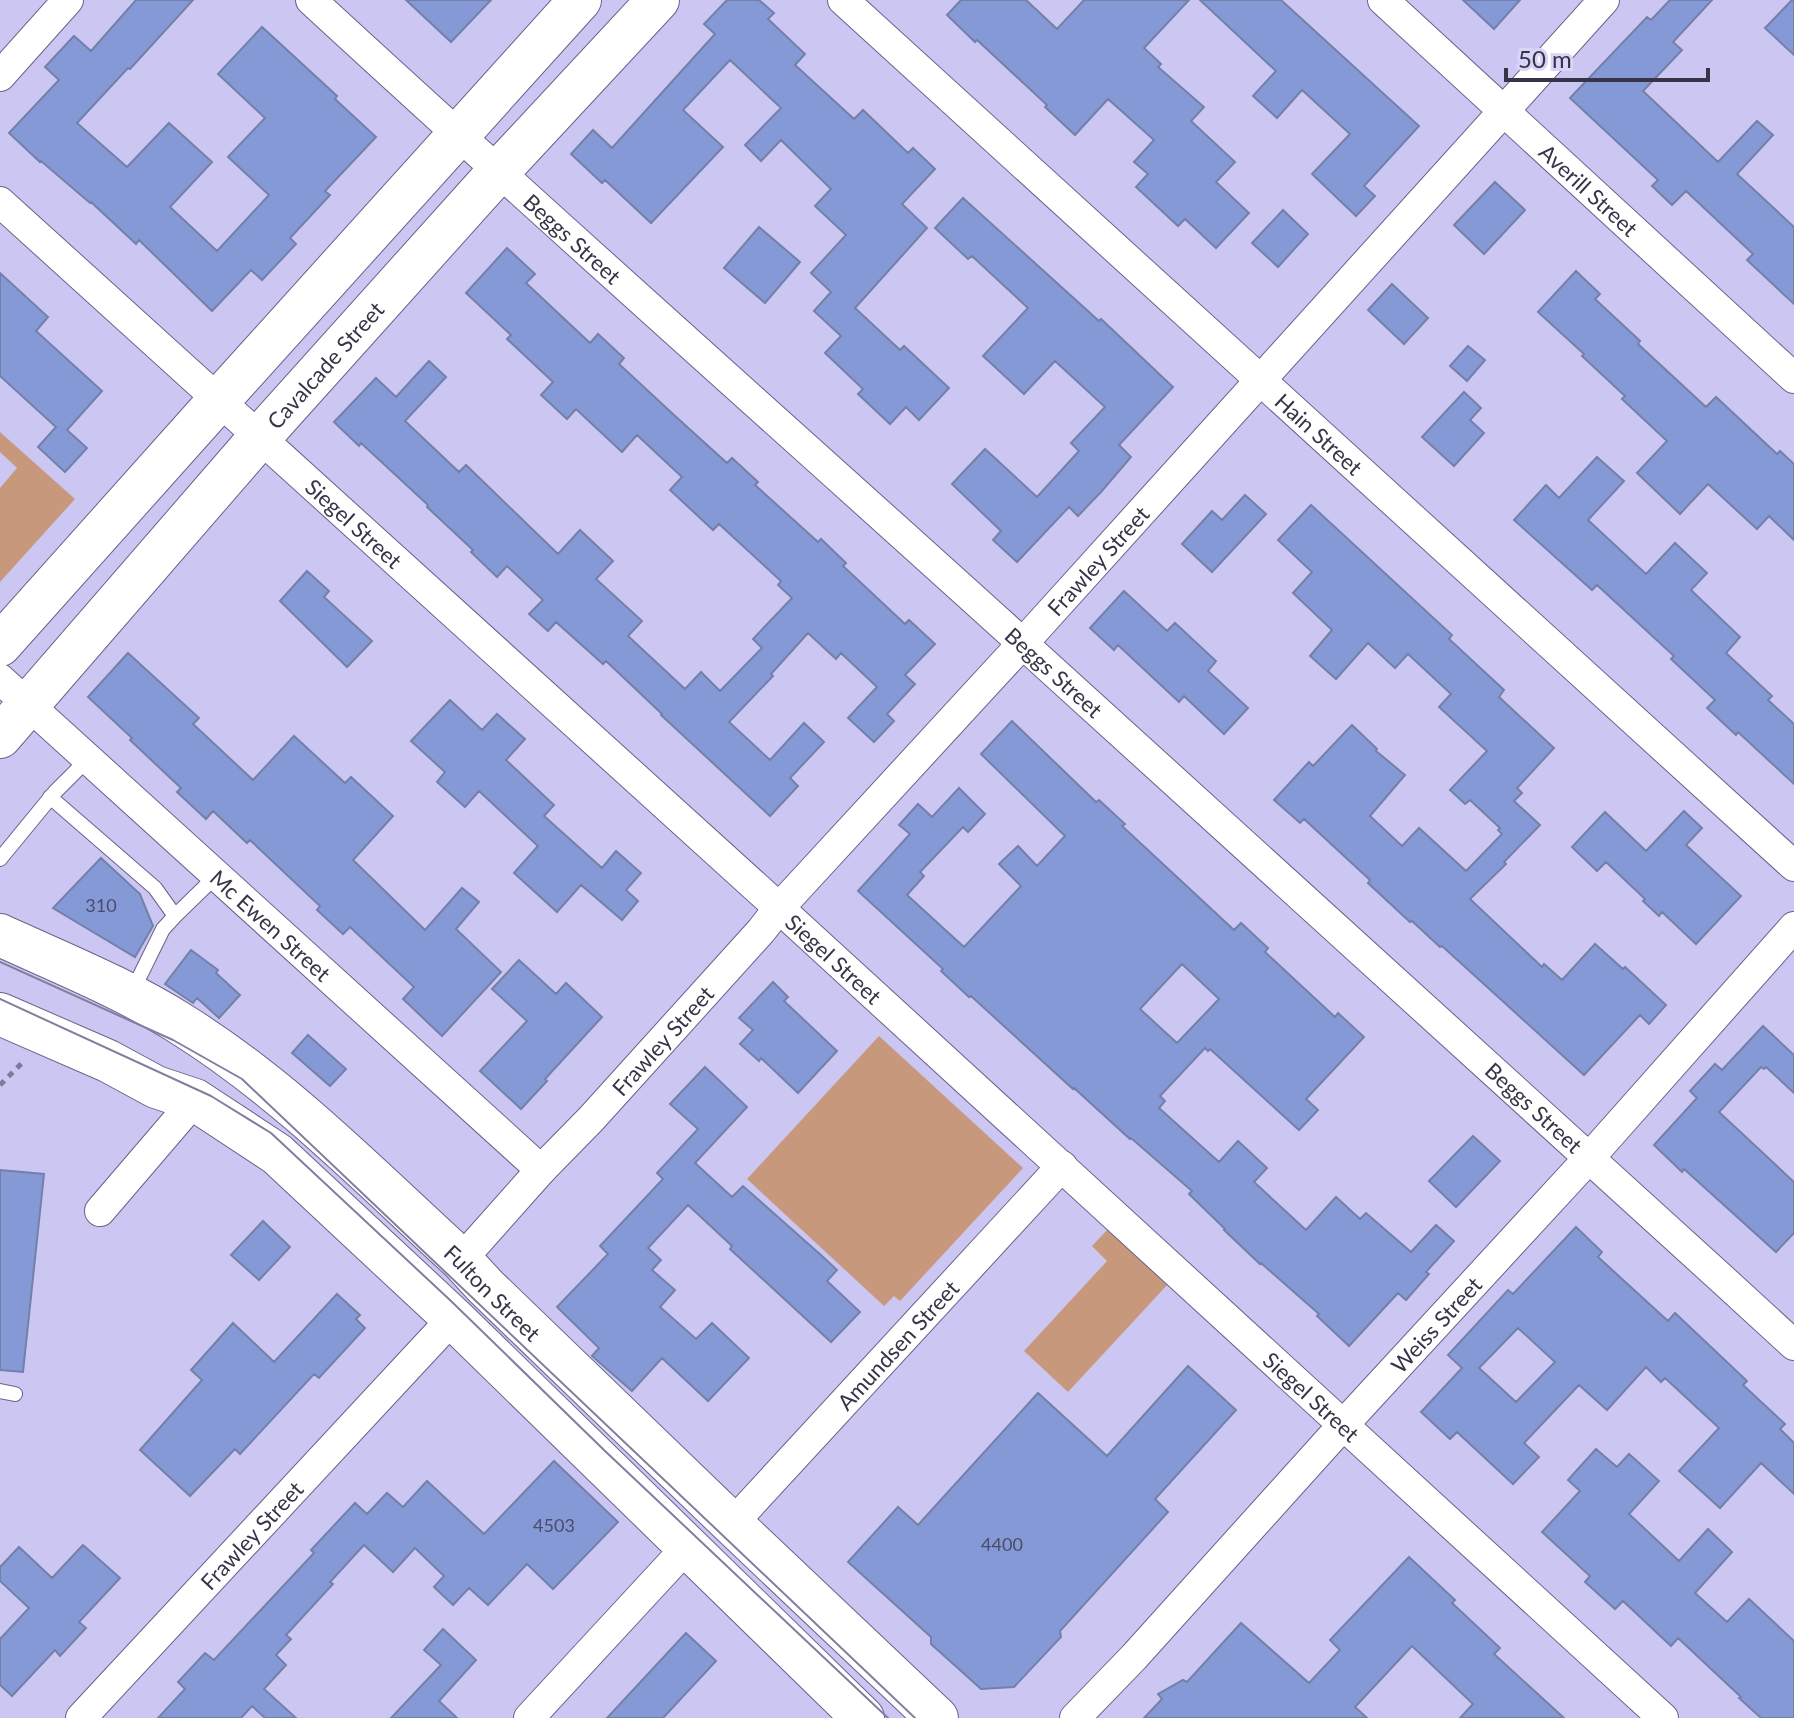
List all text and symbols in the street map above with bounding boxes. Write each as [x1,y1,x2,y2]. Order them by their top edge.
scale bar [1506,32,1708,82]
text: 50 m [1518,44,1572,73]
street label: Averill Street [1534,138,1644,242]
street label: Beggs Street [518,188,627,289]
street label: Cavalcade Street [261,296,389,434]
street label: Hain Street [1270,387,1368,480]
street label: Siegel Street [300,473,408,574]
street label: Frawley Street [1041,500,1154,621]
street label: Beggs Street [1000,621,1109,723]
street label: Mc Ewen Street [205,863,337,987]
house number: 310 [85,894,117,916]
street label: Siegel Street [781,908,888,1009]
street label: Frawley Street [606,980,719,1101]
street label: Beggs Street [1480,1056,1588,1158]
street label: Fulton Street [439,1238,547,1346]
street label: Weiss Street [1385,1271,1487,1378]
street label: Amundsen Street [831,1274,964,1415]
street label: Siegel Street [1258,1346,1365,1447]
street label: Frawley Street [194,1475,308,1595]
house number: 4503 [533,1514,575,1536]
house number: 4400 [981,1533,1023,1555]

